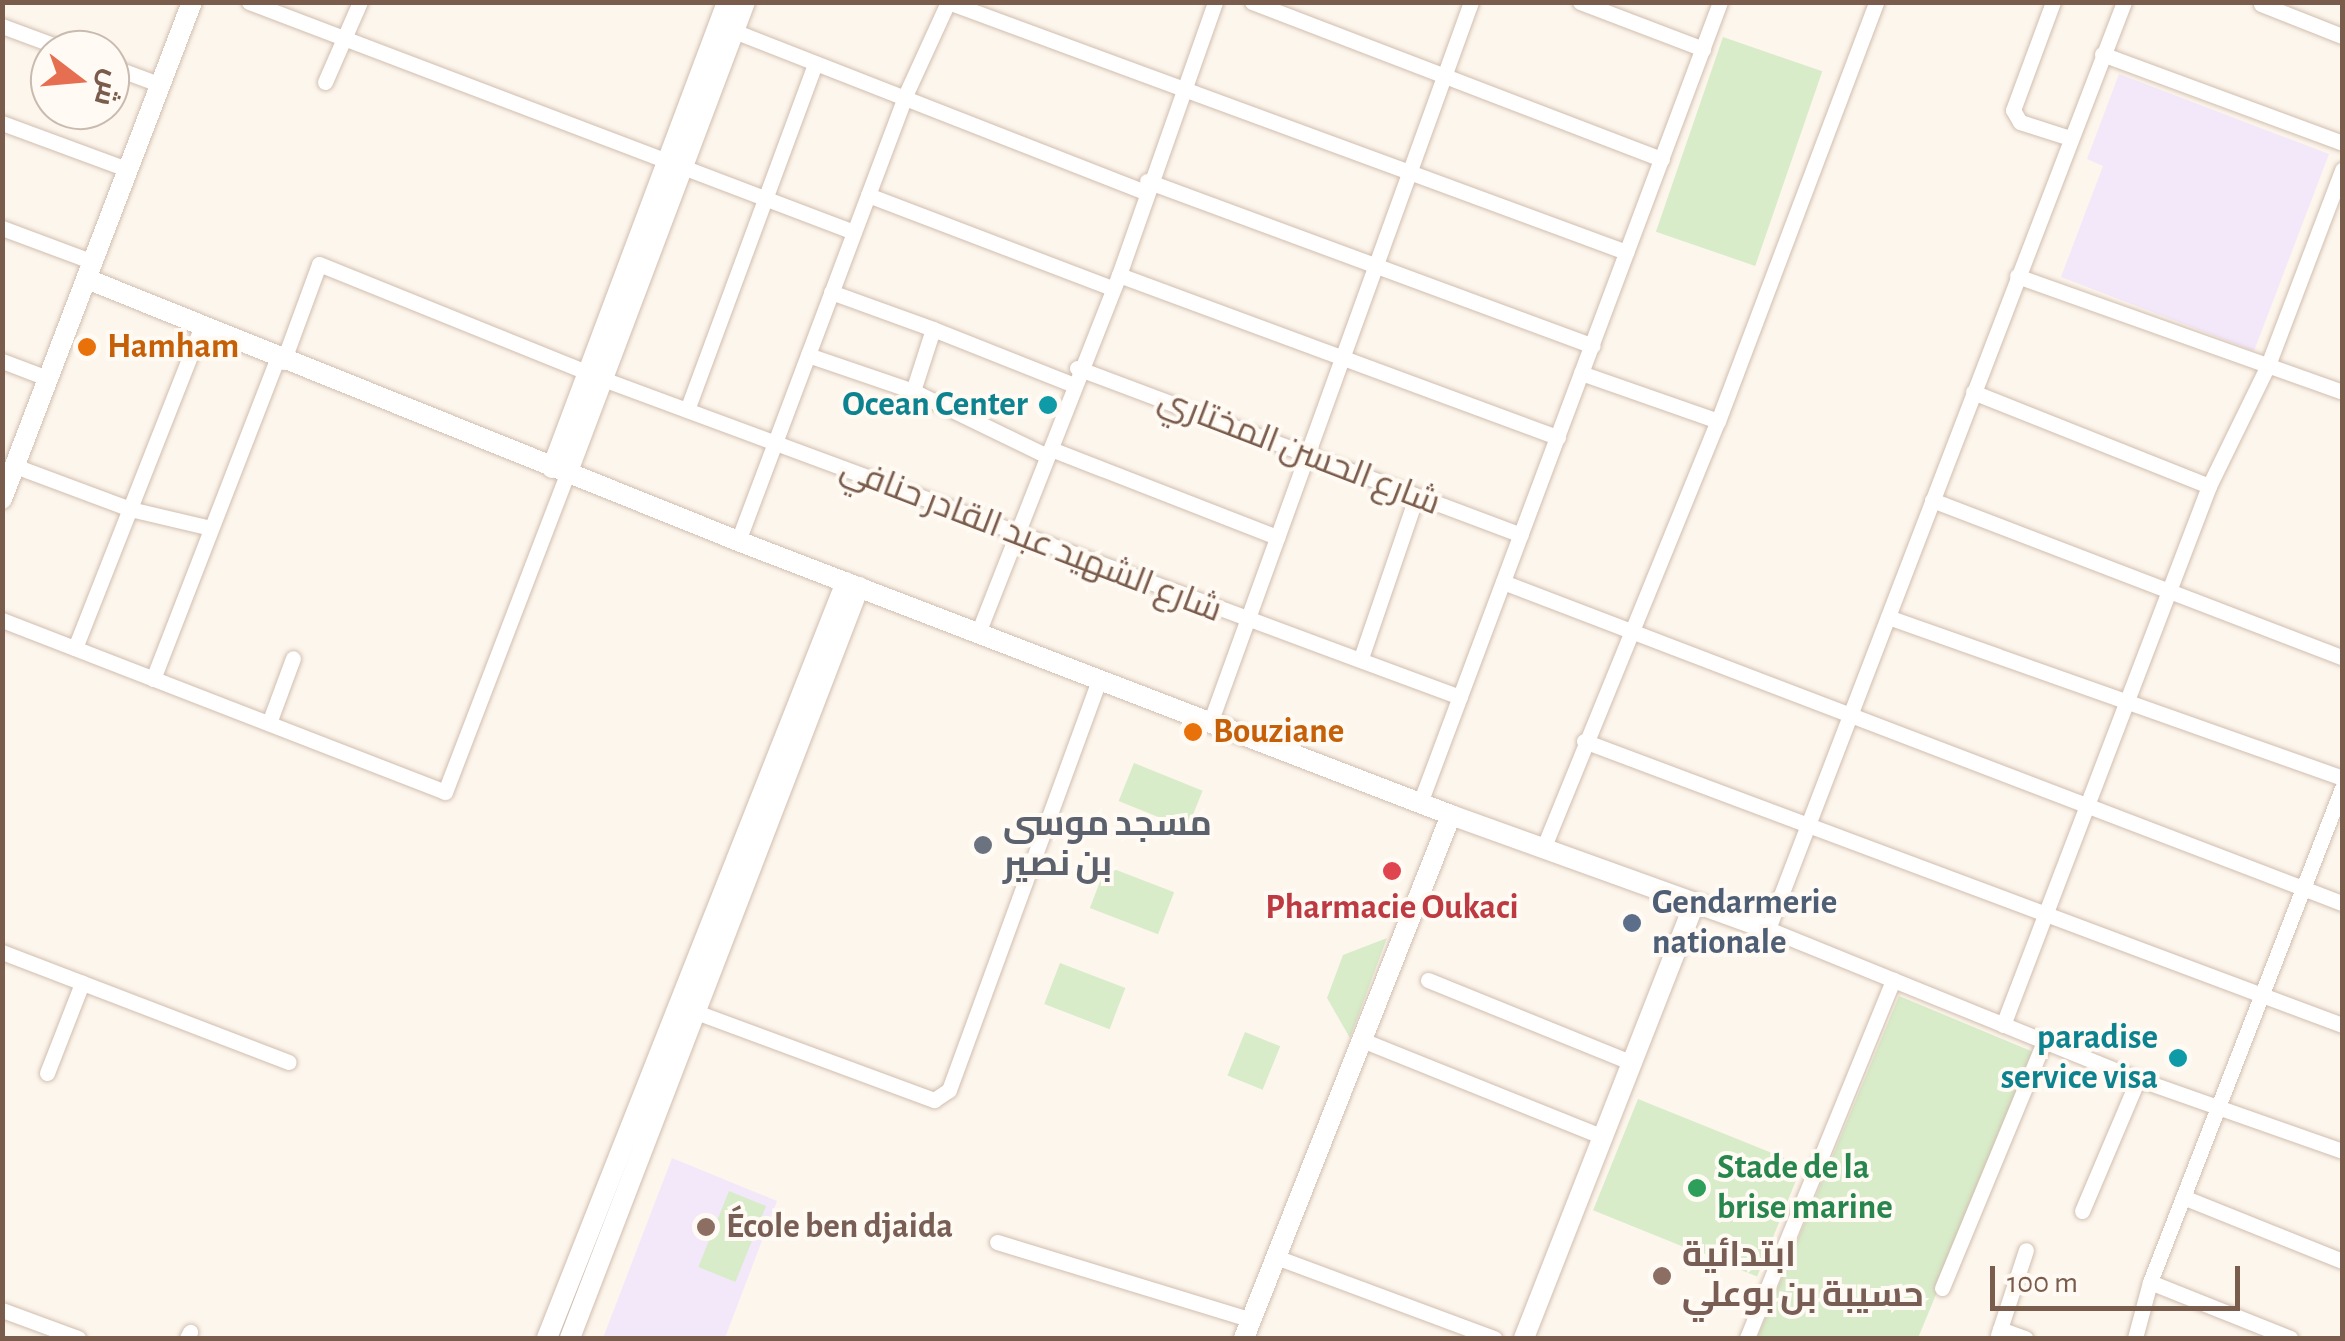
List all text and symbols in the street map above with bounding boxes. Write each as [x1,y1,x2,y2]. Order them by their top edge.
north arrow [30,30,130,130]
text: ش [89,67,125,109]
place label: Hamham [107,326,239,368]
marker: Hamham [76,336,98,358]
street label: شارع الحسن المختاري [1152,379,1446,525]
place label: Ocean Center [842,384,1028,426]
marker: Ocean Center [1037,394,1059,416]
street label: شارع الشهيد عبد القادر حنافي [834,448,1228,632]
place label: Bouziane [1213,711,1344,753]
marker: Bouziane [1182,721,1204,743]
place label: مسجد موسى بن نصير [1003,804,1212,886]
marker: مسجد موسى بن نصير [972,834,994,856]
marker: Pharmacie Oukaci [1381,860,1403,882]
place label: Gendarmerie nationale [1652,882,1837,964]
place label: Pharmacie Oukaci [1265,887,1519,929]
marker: Gendarmerie nationale [1621,912,1643,934]
place label: paradise service visa [2001,1017,2158,1099]
marker: paradise service visa [2167,1047,2189,1069]
place label: Stade de la brise marine [1717,1147,1893,1229]
marker: Stade de la brise marine [1686,1177,1708,1199]
place label: École ben djaida [726,1206,953,1248]
marker: École ben djaida [695,1216,717,1238]
place label: ابتدائية حسيبة بن بوعلي [1682,1235,1924,1317]
scale bar [1995,1246,2245,1308]
marker: ابتدائية حسيبة بن بوعلي [1651,1265,1673,1287]
text: 100 m [2007,1268,2078,1298]

